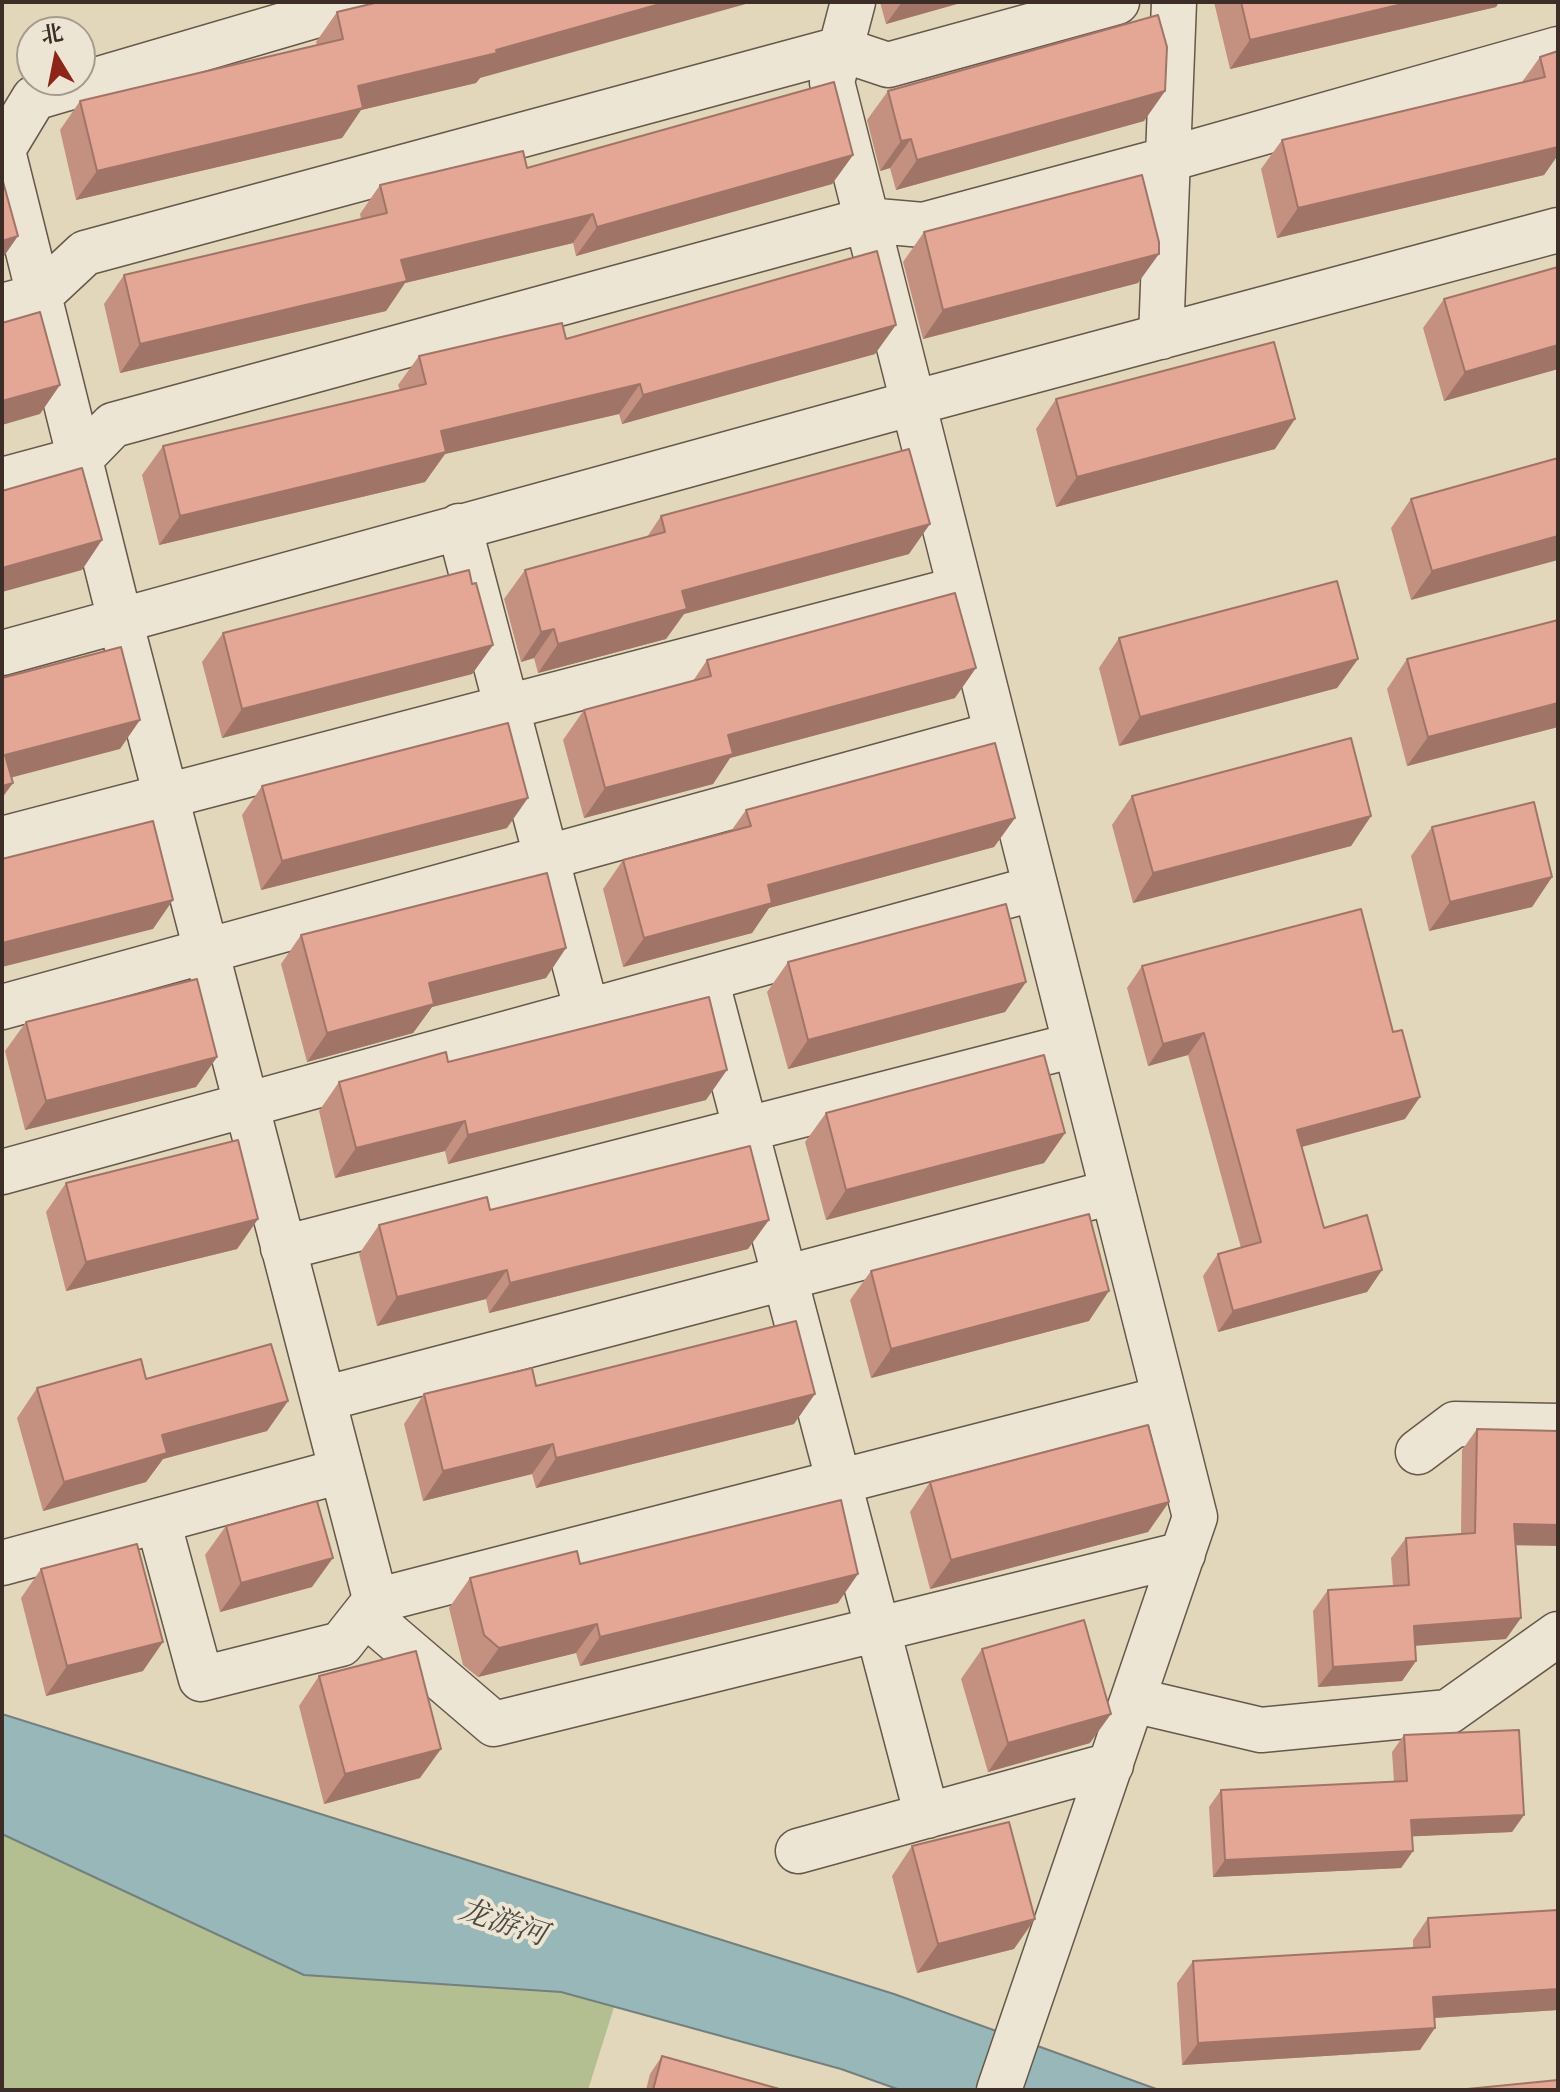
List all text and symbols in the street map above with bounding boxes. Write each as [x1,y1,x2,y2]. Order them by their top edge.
north arrow [16,16,96,96]
text: 北 [39,19,65,50]
water label: 龙游河 [454,1894,550,1956]

